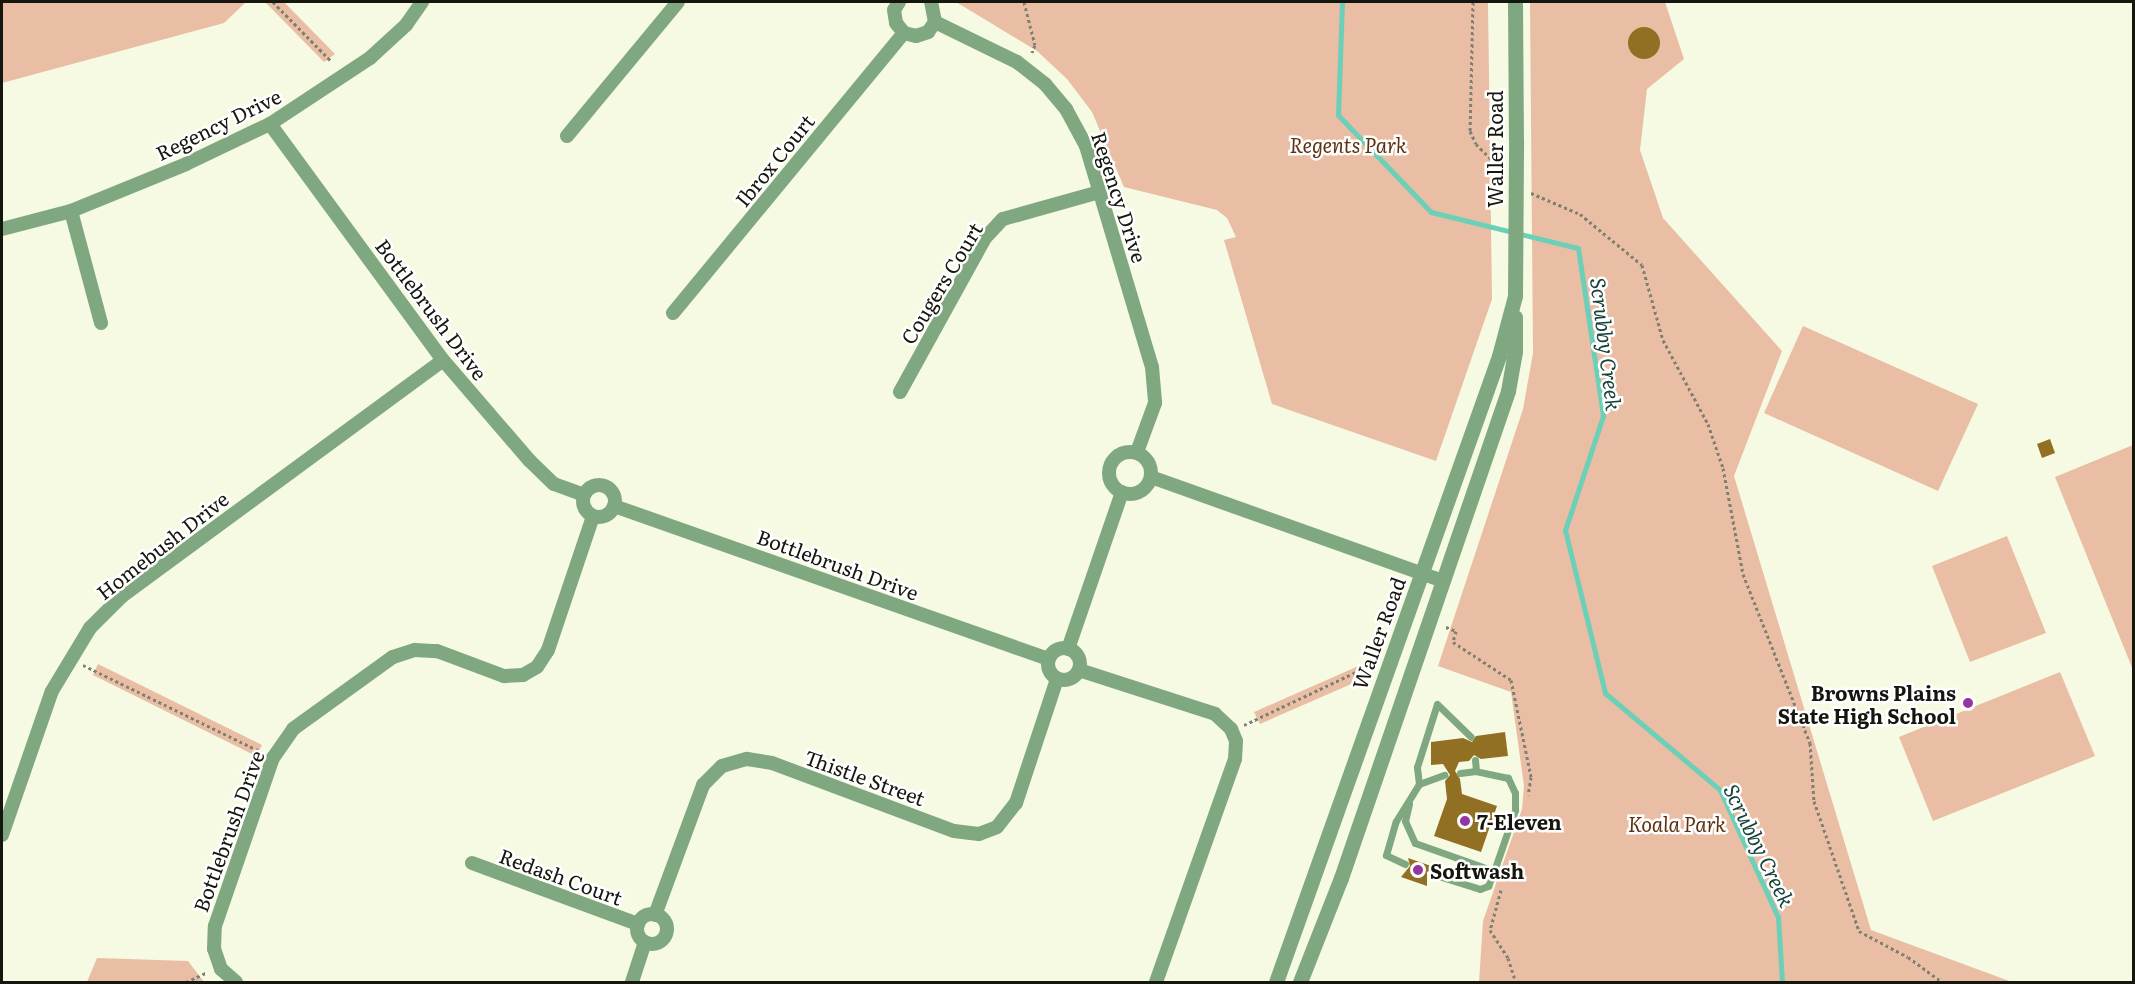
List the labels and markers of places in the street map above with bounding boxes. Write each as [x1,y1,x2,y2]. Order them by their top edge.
place label: Browns Plains State High School [1778,680,1956,727]
marker: Browns Plains State High School [1961,696,1975,710]
place label: 7-Eleven [1477,809,1562,833]
marker: 7-Eleven [1458,814,1472,828]
place label: Softwash [1430,858,1524,882]
marker: Softwash [1411,863,1425,877]

